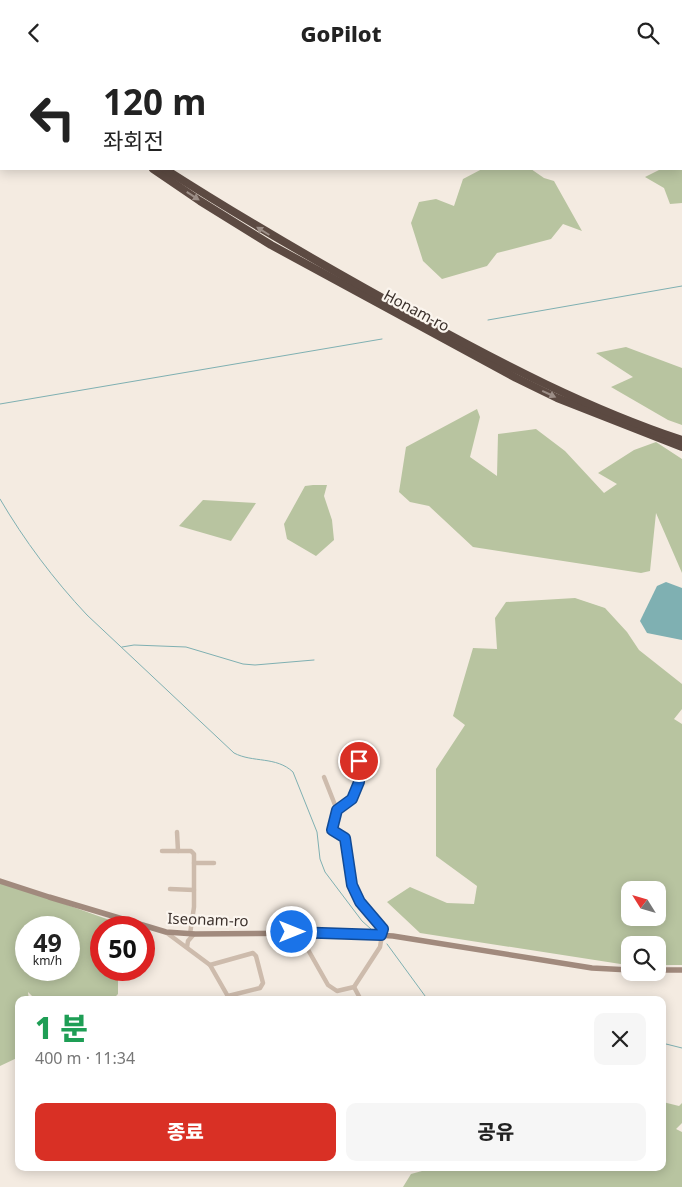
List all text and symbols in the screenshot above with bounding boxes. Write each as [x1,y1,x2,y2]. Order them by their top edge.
text: GoPilot [300,18,382,48]
icon: back [20,19,48,47]
icon: search [634,19,662,47]
text: 120 m [103,78,206,125]
icon: left [20,85,85,150]
text: 좌회전 [103,125,164,155]
one-way arrow [187,192,200,201]
one-way arrow [257,226,270,236]
street label: Honam-ro [381,284,453,336]
one-way arrow [542,390,557,399]
pin [338,740,380,782]
icon: arrive [345,747,373,775]
north arrow [621,881,666,926]
map controls [621,881,666,981]
position arrow [265,905,317,957]
street label: Iseonam-ro [167,908,249,930]
speed limit sign: 50 [90,916,155,981]
text: 49 [33,925,62,959]
button: search [621,936,666,981]
text: km/h [33,952,62,969]
text: 1 분 [35,1007,88,1048]
button: close [594,1013,646,1065]
text: 400 m · 11:34 [35,1047,135,1069]
button: 종료 [35,1103,336,1161]
button: 공유 [346,1103,646,1161]

